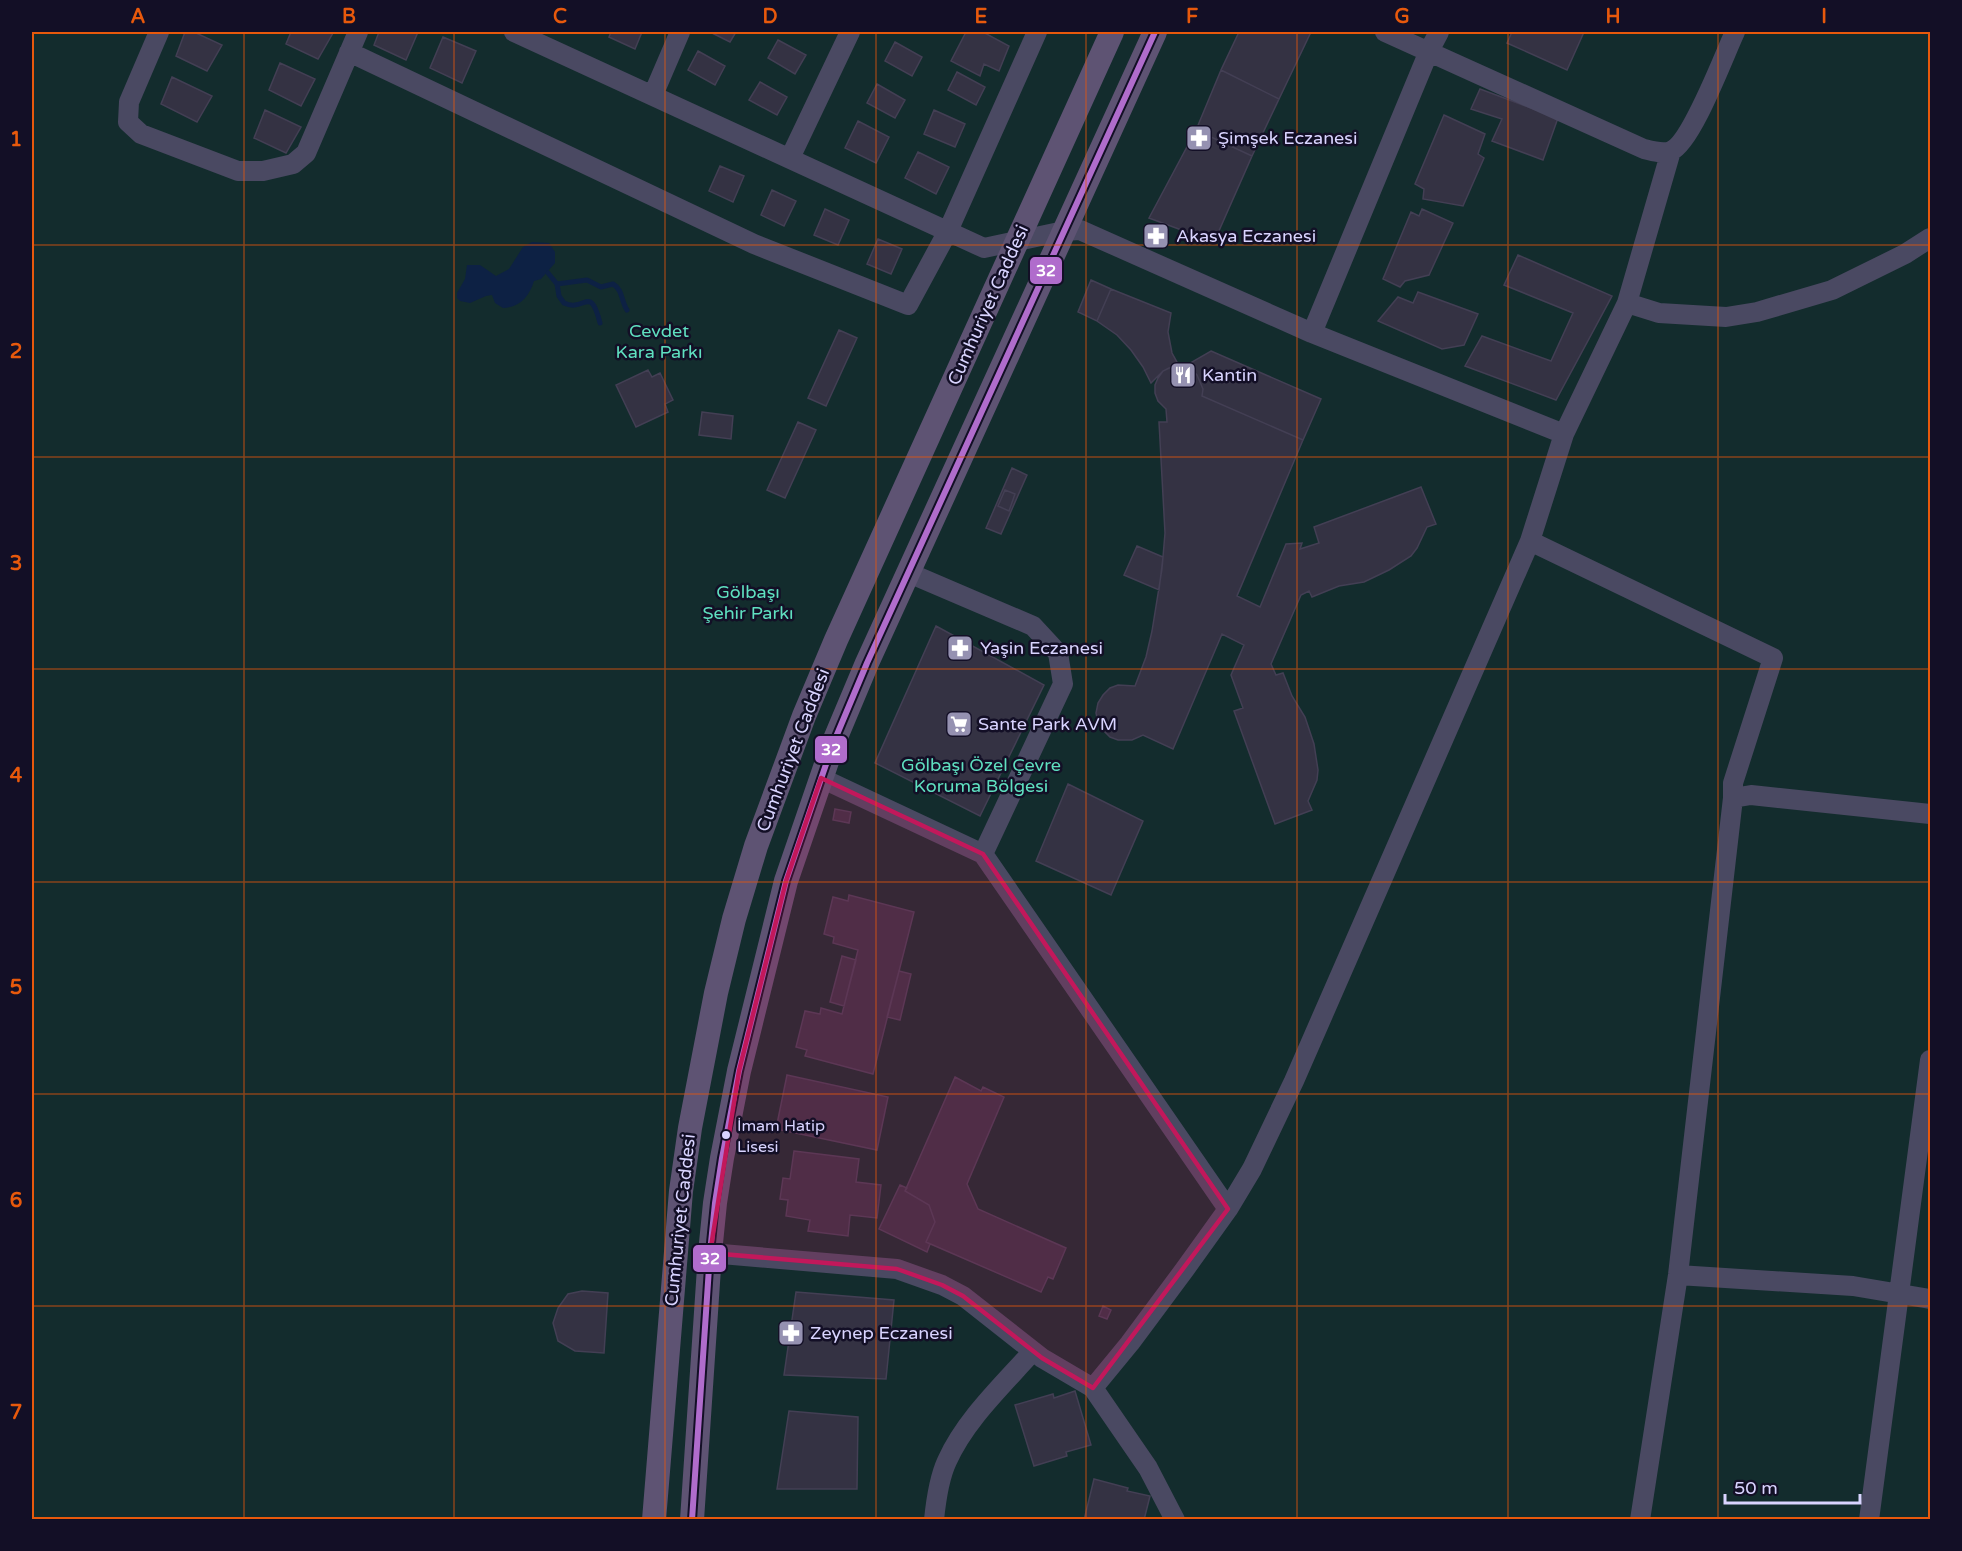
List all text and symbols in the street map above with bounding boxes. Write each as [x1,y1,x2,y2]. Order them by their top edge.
text: A [131,5,146,29]
text: B [342,5,356,29]
text: C [553,5,567,29]
text: D [762,5,778,29]
text: E [975,5,988,29]
text: F [1186,5,1198,29]
text: G [1394,5,1410,29]
text: H [1605,5,1621,29]
text: I [1821,5,1827,29]
pharmacy icon: Şimşek Eczanesi [1184,123,1214,153]
place label: Şimşek Eczanesi [1218,127,1357,149]
text: 1 [10,128,22,152]
pharmacy icon: Akasya Eczanesi [1141,221,1171,251]
street label: Cumhuriyet Caddesi [943,222,1033,388]
place label: Akasya Eczanesi [1176,225,1316,247]
line badge: 32 [1029,256,1063,285]
text: 32 [1036,261,1056,281]
park label: Cevdet Kara Parkı [616,320,702,363]
text: 2 [10,340,22,364]
restaurant icon: Kantin [1168,360,1198,390]
place label: Kantin [1202,364,1257,386]
text: 3 [10,552,22,576]
park label: Gölbaşı Şehir Parkı [702,581,794,624]
pharmacy icon: Yaşin Eczanesi [945,633,975,663]
place label: Yaşin Eczanesi [980,637,1103,659]
street label: Cumhuriyet Caddesi [752,665,834,835]
supermarket icon: Sante Park AVM [944,709,974,739]
place label: Sante Park AVM [978,713,1117,735]
line badge: 32 [814,735,848,764]
text: 32 [821,740,841,760]
park label: Gölbaşı Özel Çevre Koruma Bölgesi [901,754,1061,797]
text: 4 [10,764,23,788]
text: 5 [10,976,22,1000]
place label: İmam Hatip Lisesi [737,1116,825,1157]
marker: İmam Hatip Lisesi [720,1129,732,1141]
street label: Cumhuriyet Caddesi [660,1133,700,1307]
text: 6 [10,1189,22,1213]
line badge: 32 [692,1244,727,1273]
text: 32 [700,1249,720,1269]
pharmacy icon: Zeynep Eczanesi [776,1318,806,1348]
place label: Zeynep Eczanesi [810,1322,953,1344]
text: 7 [10,1401,22,1425]
scale bar [1725,1467,1860,1505]
text: 50 m [1734,1477,1778,1499]

